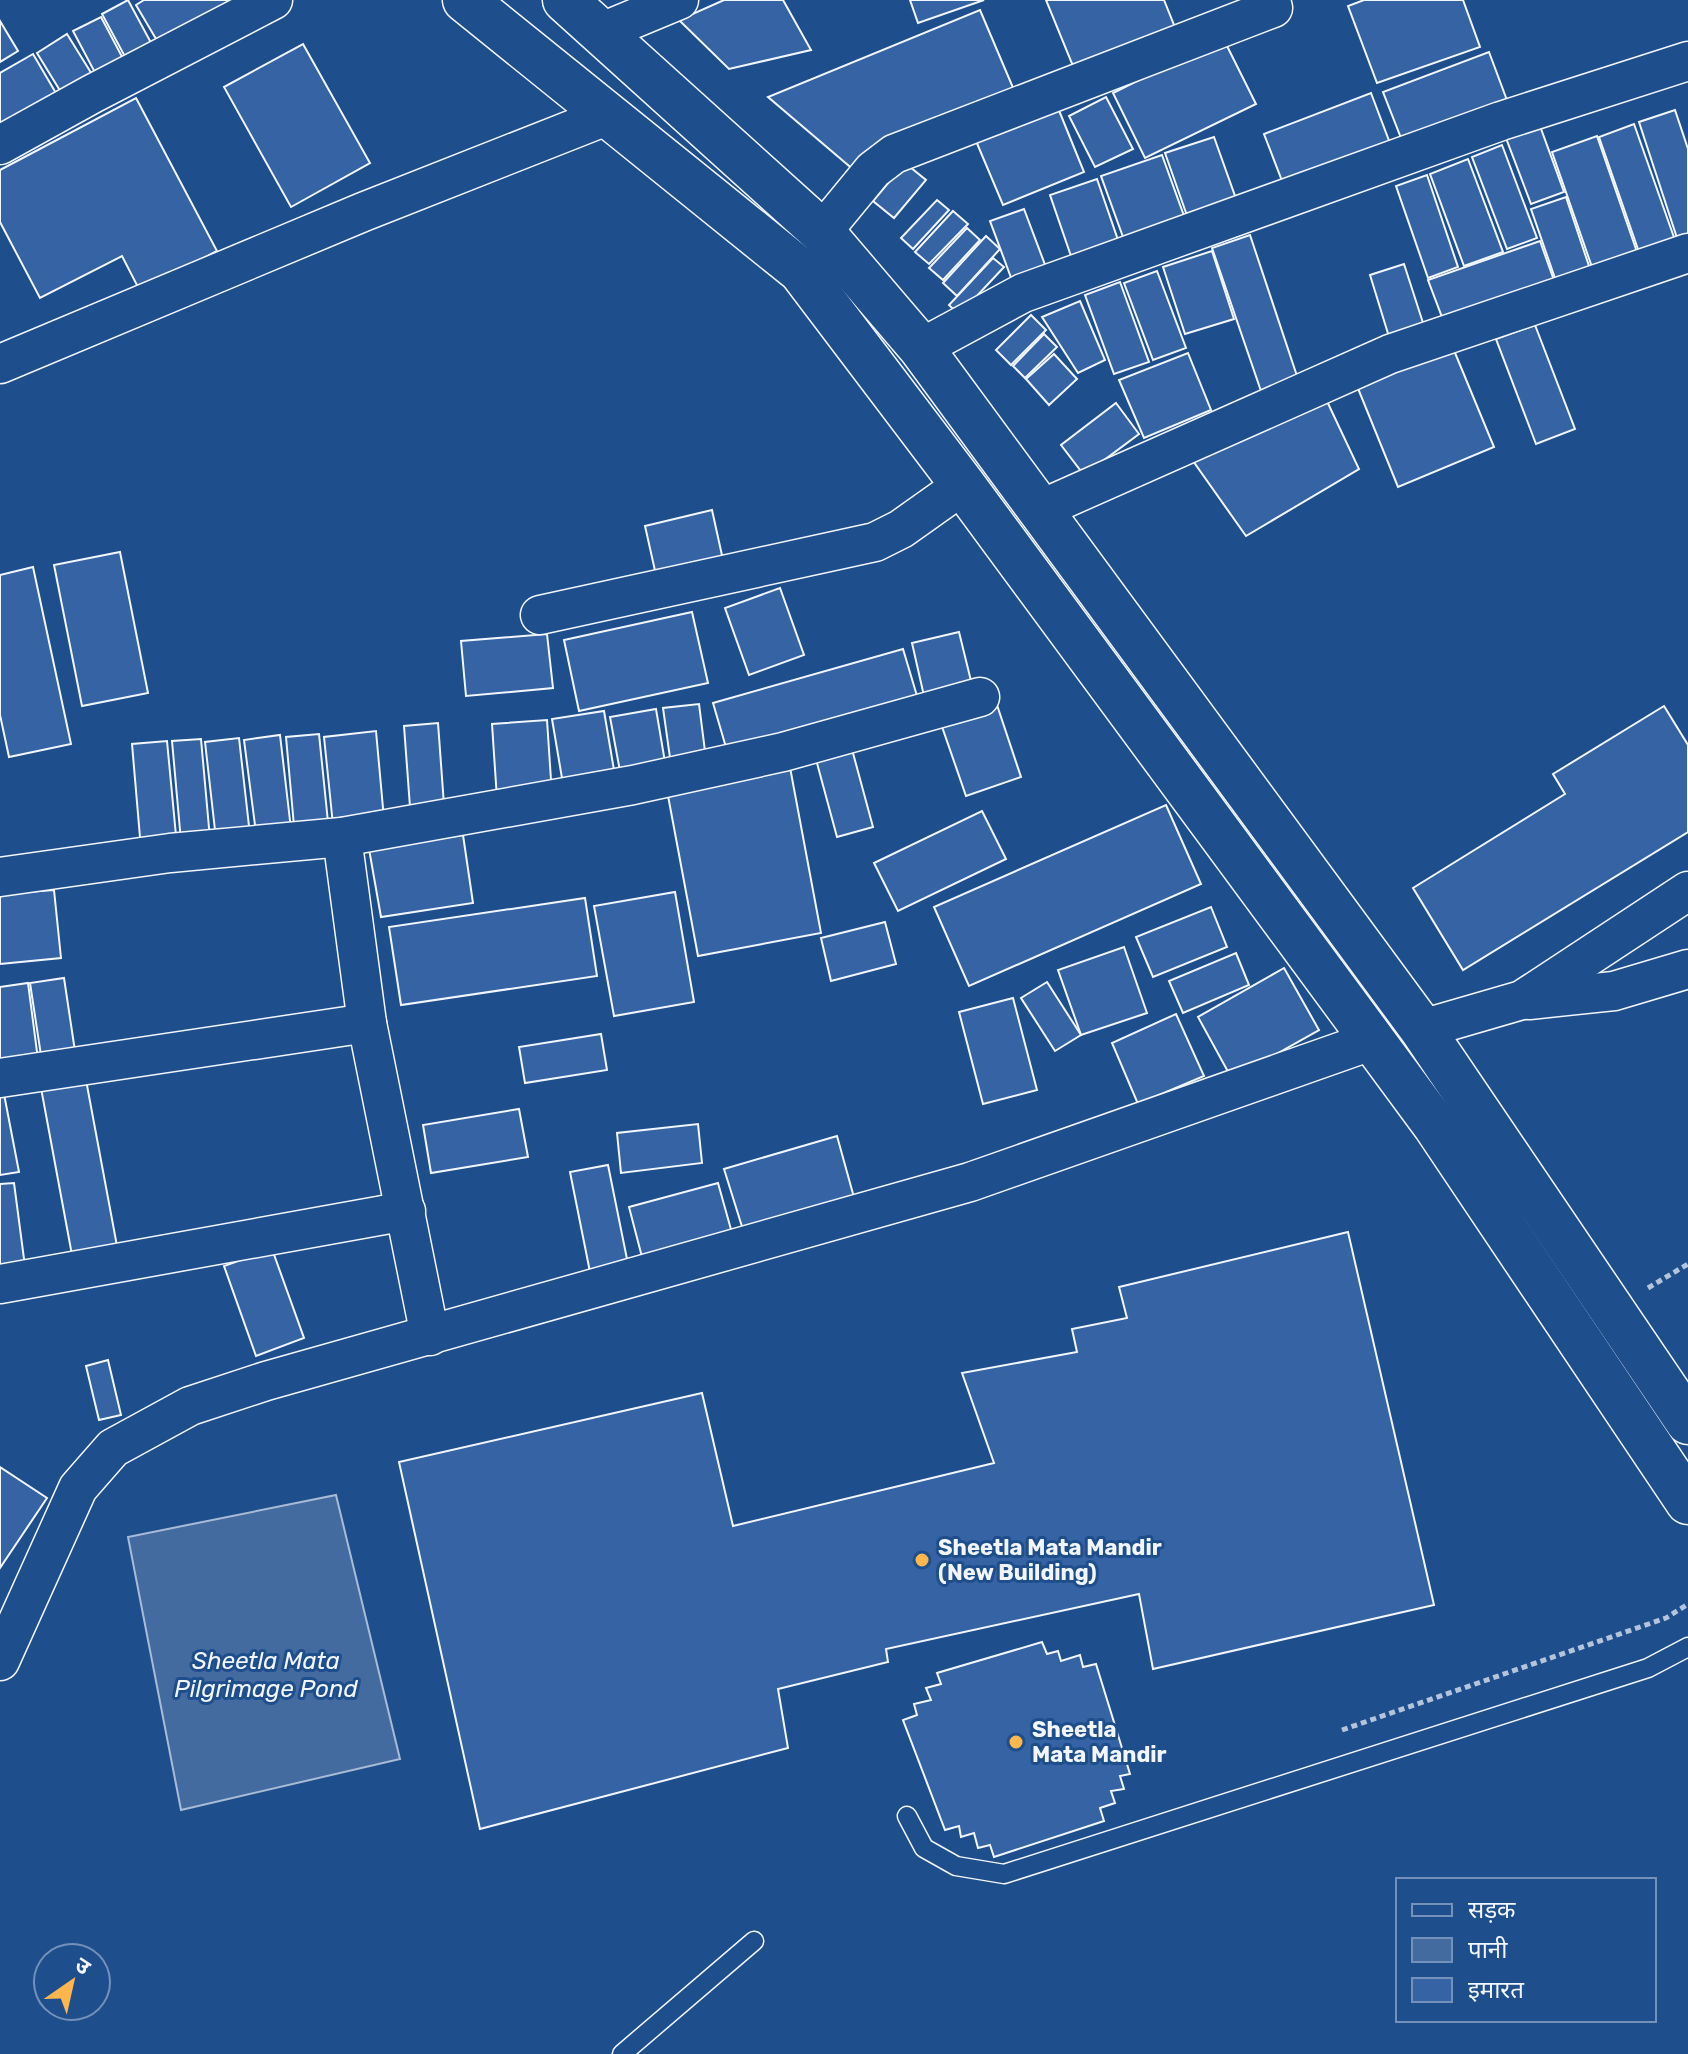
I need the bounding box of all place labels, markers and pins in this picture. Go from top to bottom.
place label: Sheetla Mata Mandir (New Building) [938,1534,1162,1586]
marker: Sheetla Mata Mandir (New Building) [913,1551,931,1569]
place label: Sheetla Mata Mandir [1032,1716,1167,1768]
marker: Sheetla Mata Mandir [1007,1733,1025,1751]

